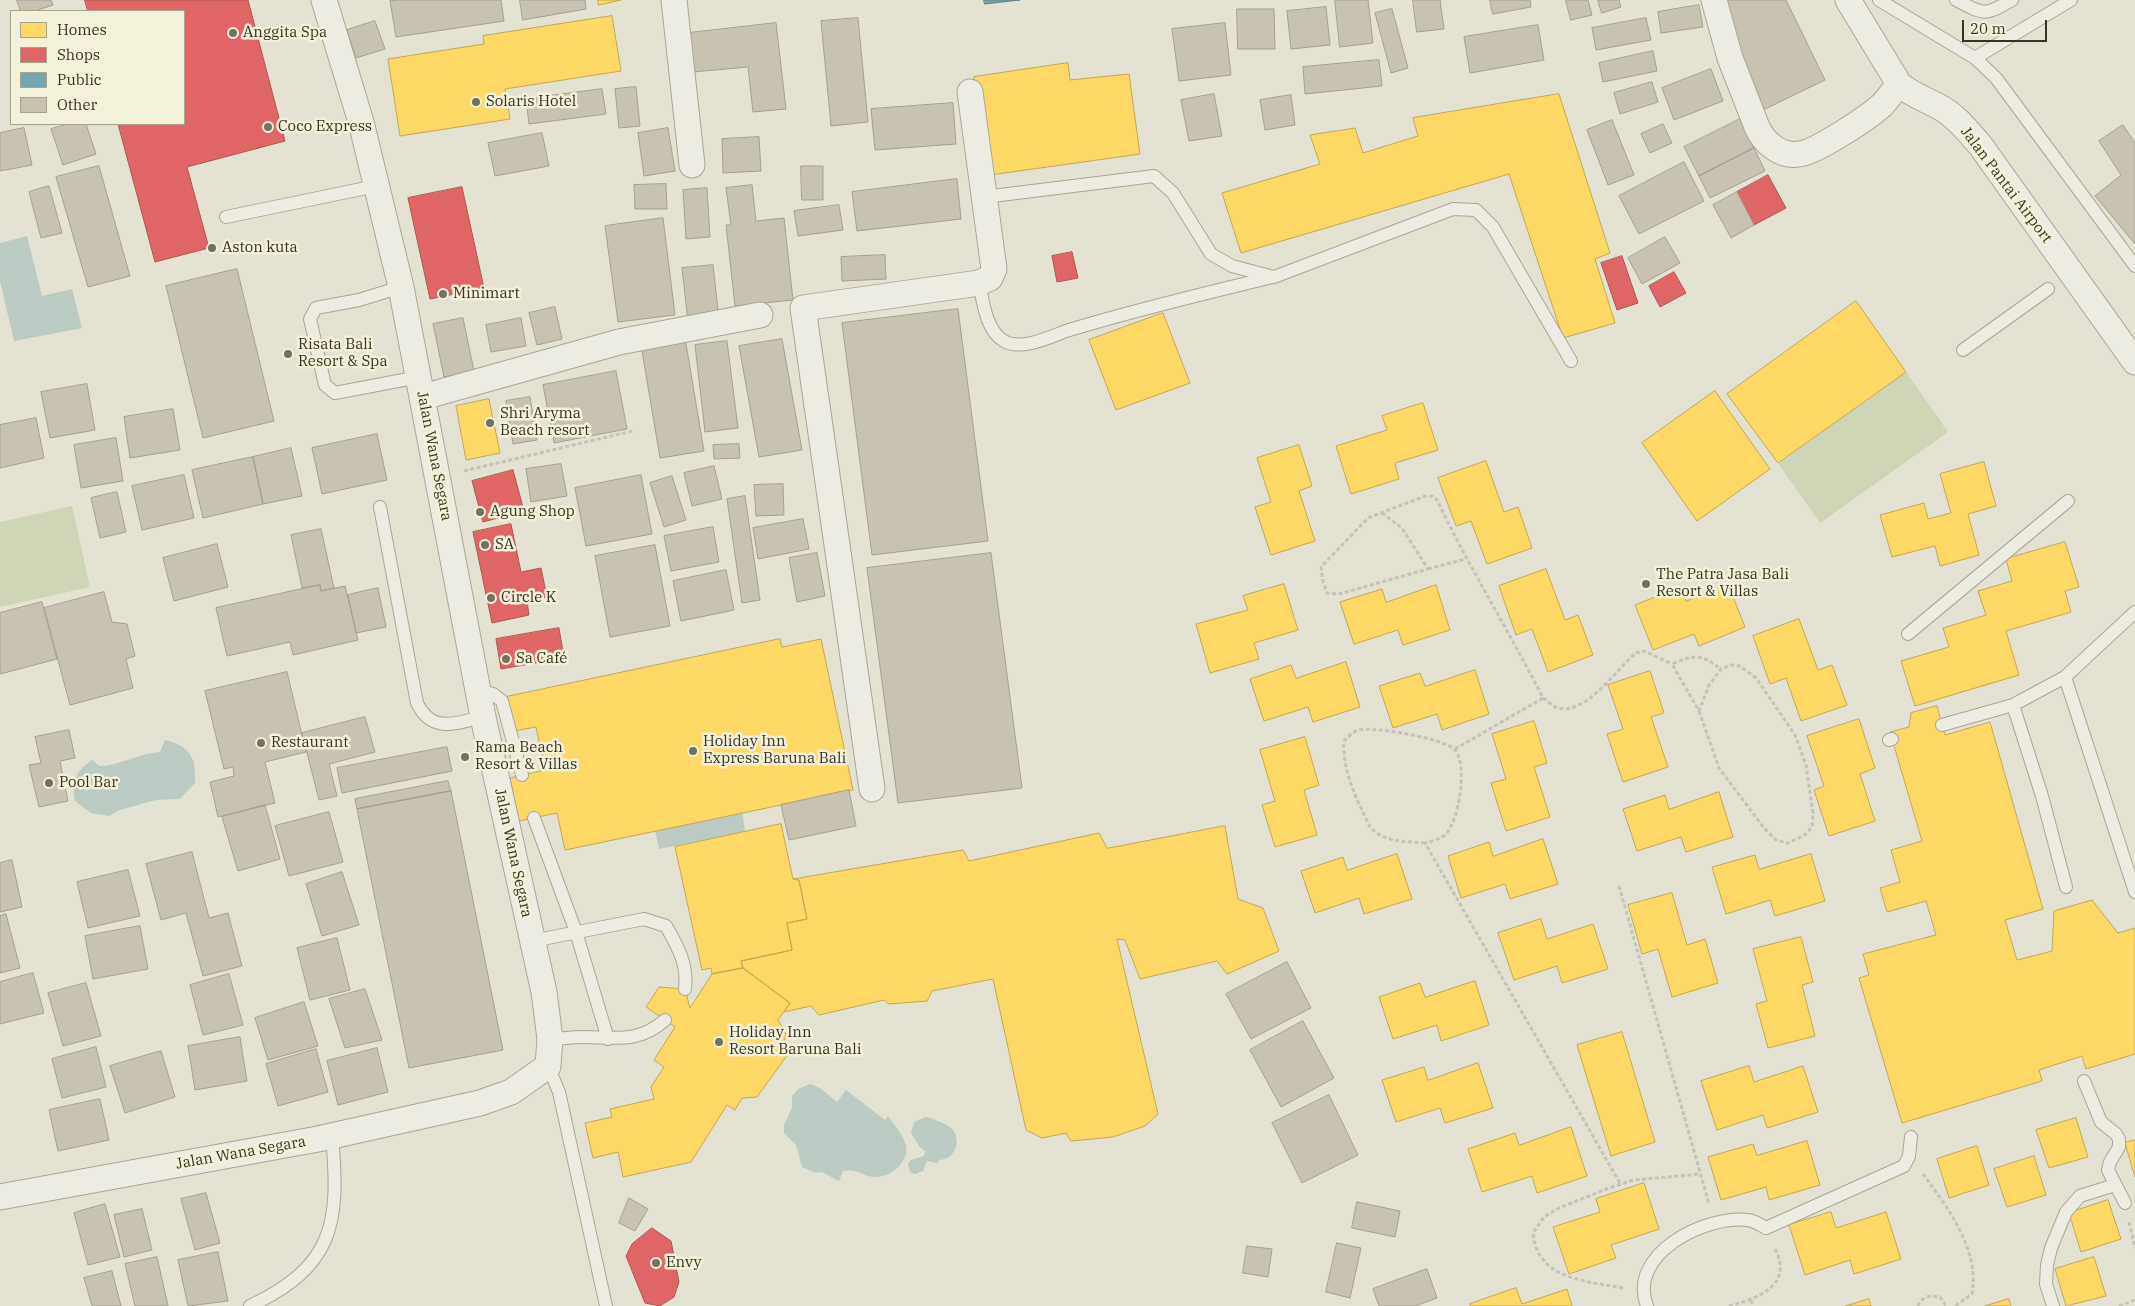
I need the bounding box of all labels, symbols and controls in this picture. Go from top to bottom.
legend [10,10,185,125]
scale bar [1965,10,2050,42]
text: 20 m [1970,19,2006,38]
text: Homes [57,20,107,39]
place label: Anggita Spa [243,24,327,42]
marker: Anggita Spa [227,27,239,39]
text: Shops [57,45,100,64]
text: Public [57,70,102,89]
place label: Solaris Hotel [486,93,576,111]
text: Other [57,95,97,114]
marker: Solaris Hotel [470,96,482,108]
place label: Coco Express [278,118,372,136]
marker: Coco Express [262,121,274,133]
street label: Jalan Pantai Airport [1956,123,2056,247]
place label: Aston kuta [222,239,298,257]
marker: Aston kuta [206,242,218,254]
place label: Minimart [453,285,520,303]
marker: Minimart [437,288,449,300]
place label: Risata Bali Resort & Spa [298,336,388,371]
marker: Risata Bali Resort & Spa [282,348,294,360]
street label: Jalan Wana Segara [413,390,455,522]
place label: Shri Aryma Beach resort [500,405,590,440]
marker: Shri Aryma Beach resort [484,417,496,429]
place label: Agung Shop [490,503,575,521]
marker: Agung Shop [474,506,486,518]
place label: SA [495,536,514,554]
marker: SA [479,539,491,551]
place label: The Patra Jasa Bali Resort & Villas [1656,566,1789,601]
marker: The Patra Jasa Bali Resort & Villas [1640,578,1652,590]
place label: Circle K [501,589,556,607]
marker: Circle K [485,592,497,604]
place label: Sa Café [516,650,567,668]
marker: Sa Café [500,653,512,665]
place label: Holiday Inn Express Baruna Bali [703,733,846,768]
place label: Restaurant [271,734,349,752]
marker: Restaurant [255,737,267,749]
place label: Rama Beach Resort & Villas [475,739,577,774]
marker: Holiday Inn Express Baruna Bali [687,745,699,757]
marker: Rama Beach Resort & Villas [459,751,471,763]
place label: Pool Bar [59,774,118,792]
marker: Pool Bar [43,777,55,789]
street label: Jalan Wana Segara [490,787,536,919]
place label: Holiday Inn Resort Baruna Bali [729,1024,861,1059]
marker: Holiday Inn Resort Baruna Bali [713,1036,725,1048]
street label: Jalan Wana Segara [175,1133,307,1173]
place label: Envy [666,1254,701,1272]
marker: Envy [650,1257,662,1269]

